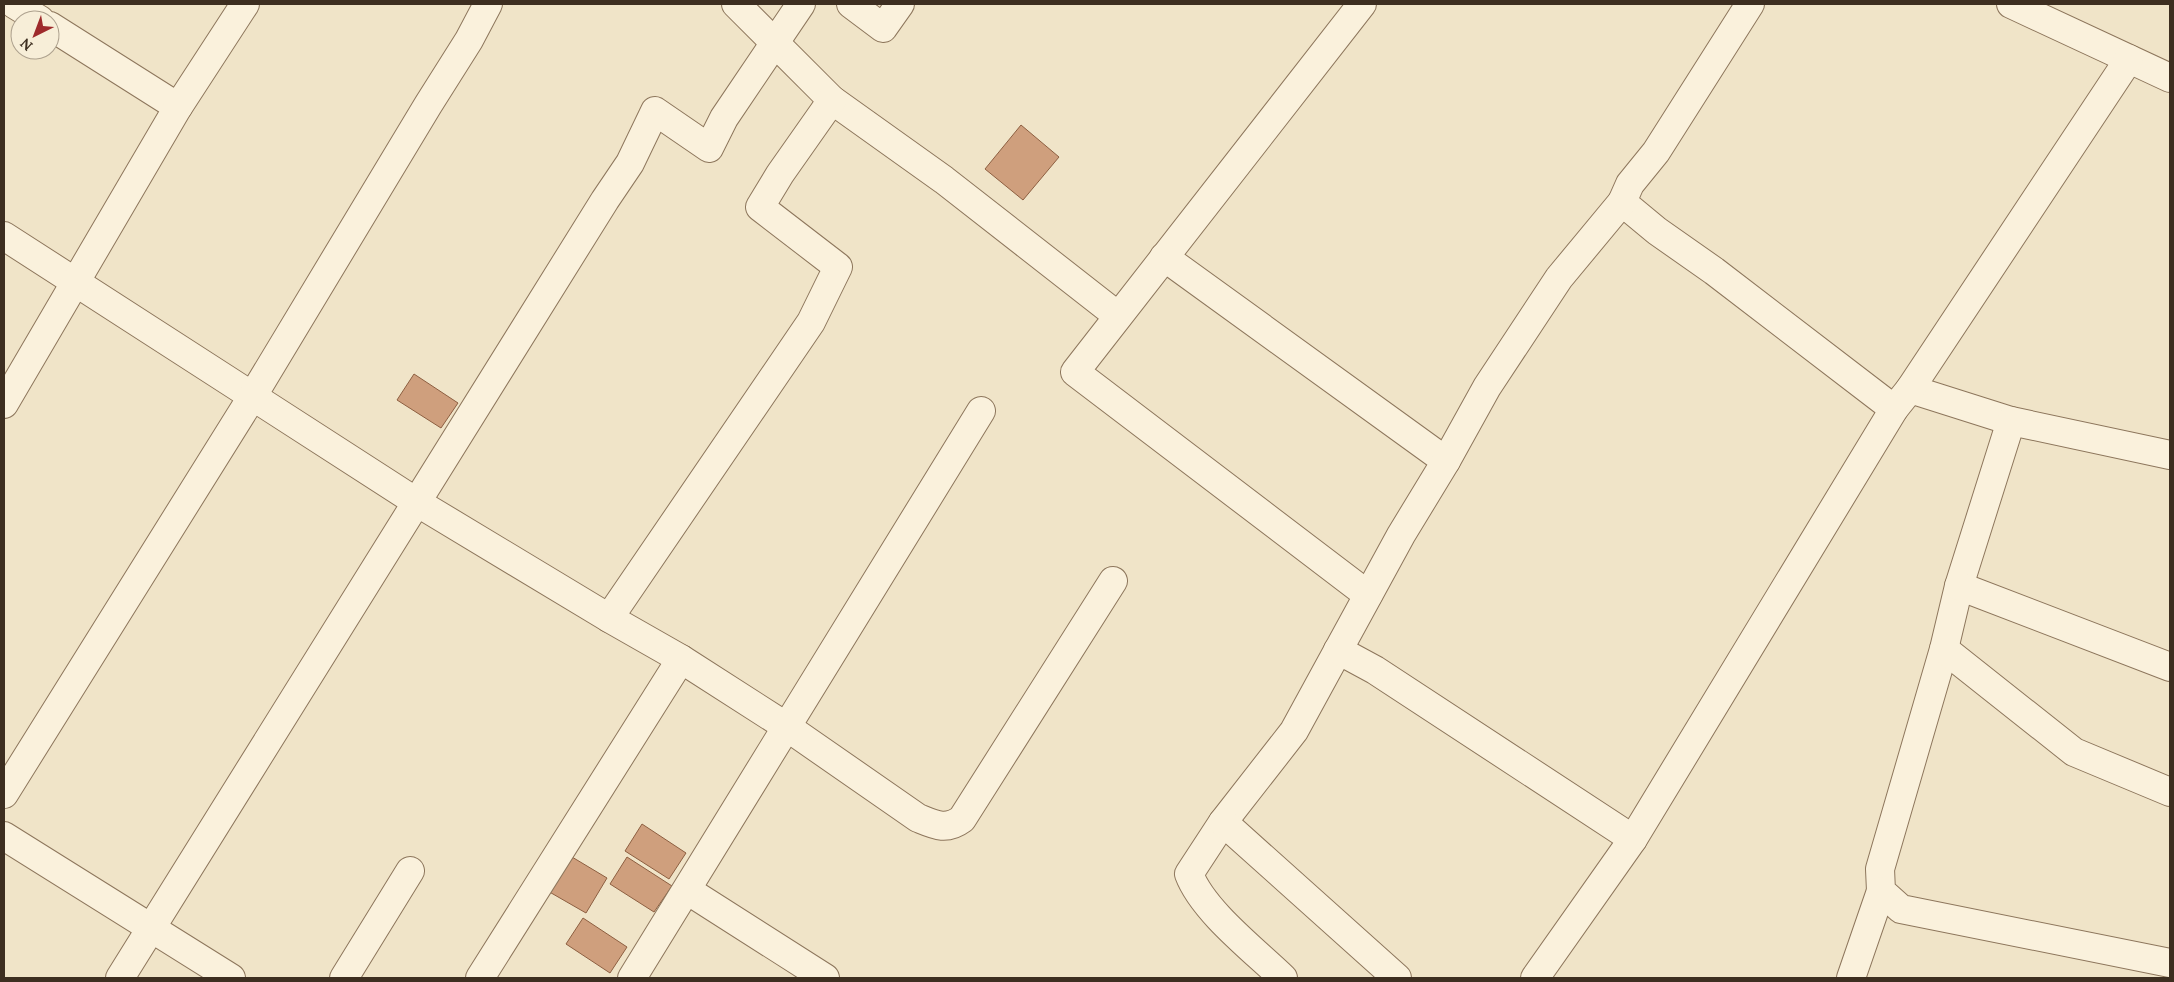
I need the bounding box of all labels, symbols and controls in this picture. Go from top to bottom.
north arrow [10,10,60,60]
text: N [16,34,36,55]

